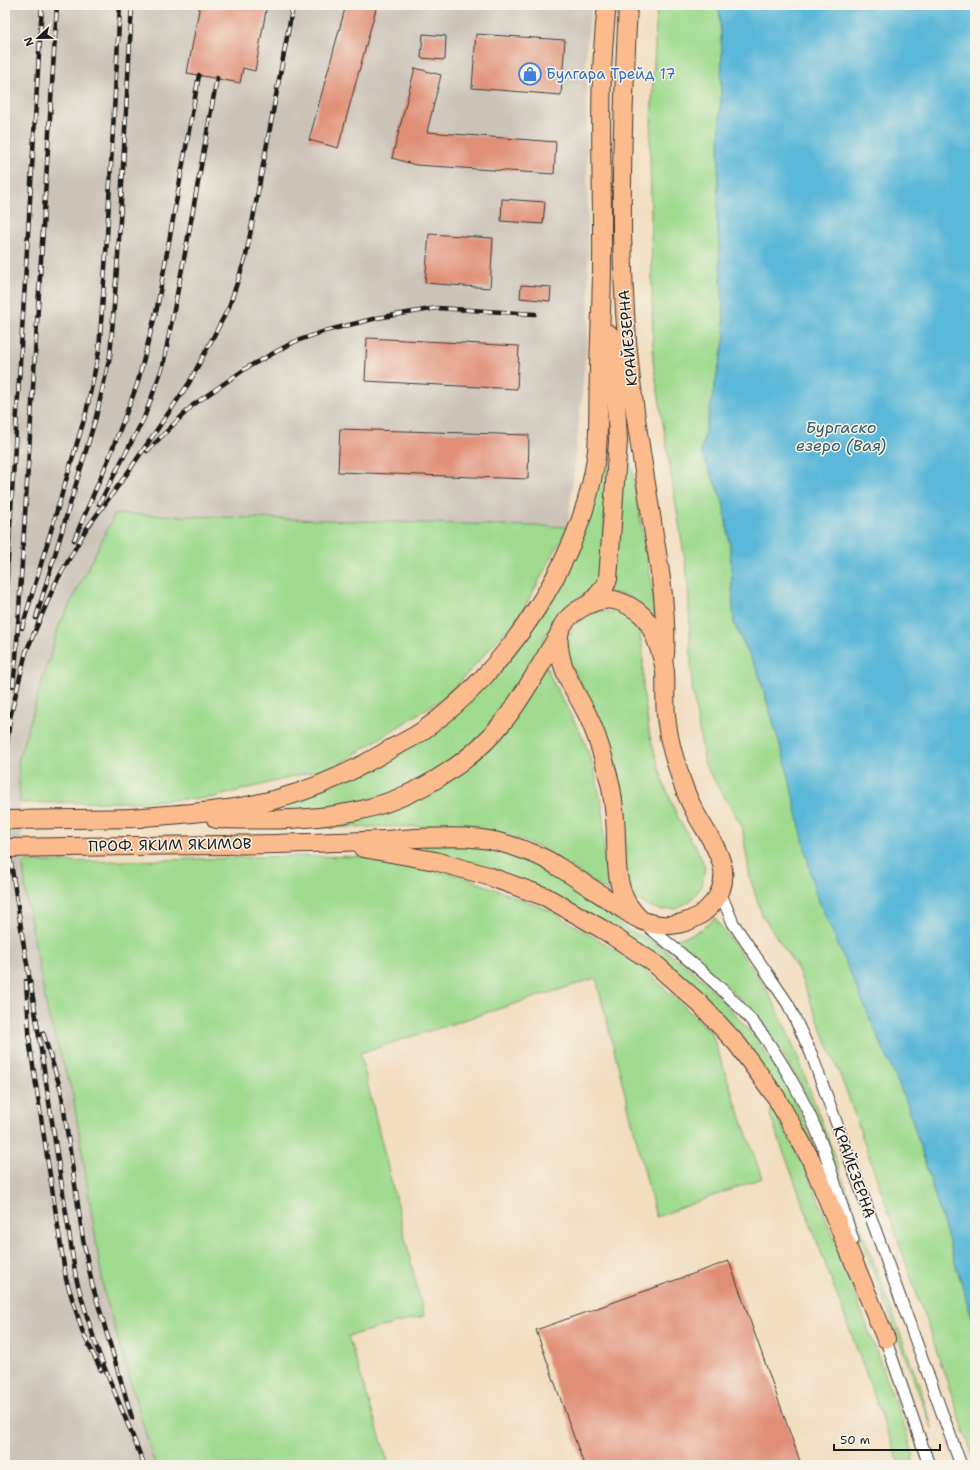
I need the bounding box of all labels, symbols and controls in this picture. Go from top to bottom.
north arrow [18,18,58,58]
text: N [20,34,38,48]
shop icon: Булгара Трейд 17 [517,61,543,87]
place label: Булгара Трейд 17 [546,64,676,84]
street label: КРАЙЕЗЕРНА [613,289,642,387]
water label: Бургаско езеро (Вая) [796,417,886,456]
street label: ПРОФ. ЯКИМ ЯКИМОВ [88,834,252,856]
street label: КРАЙЕЗЕРНА [828,1123,881,1221]
scale bar [834,1426,940,1452]
text: 50 m [840,1432,870,1448]

